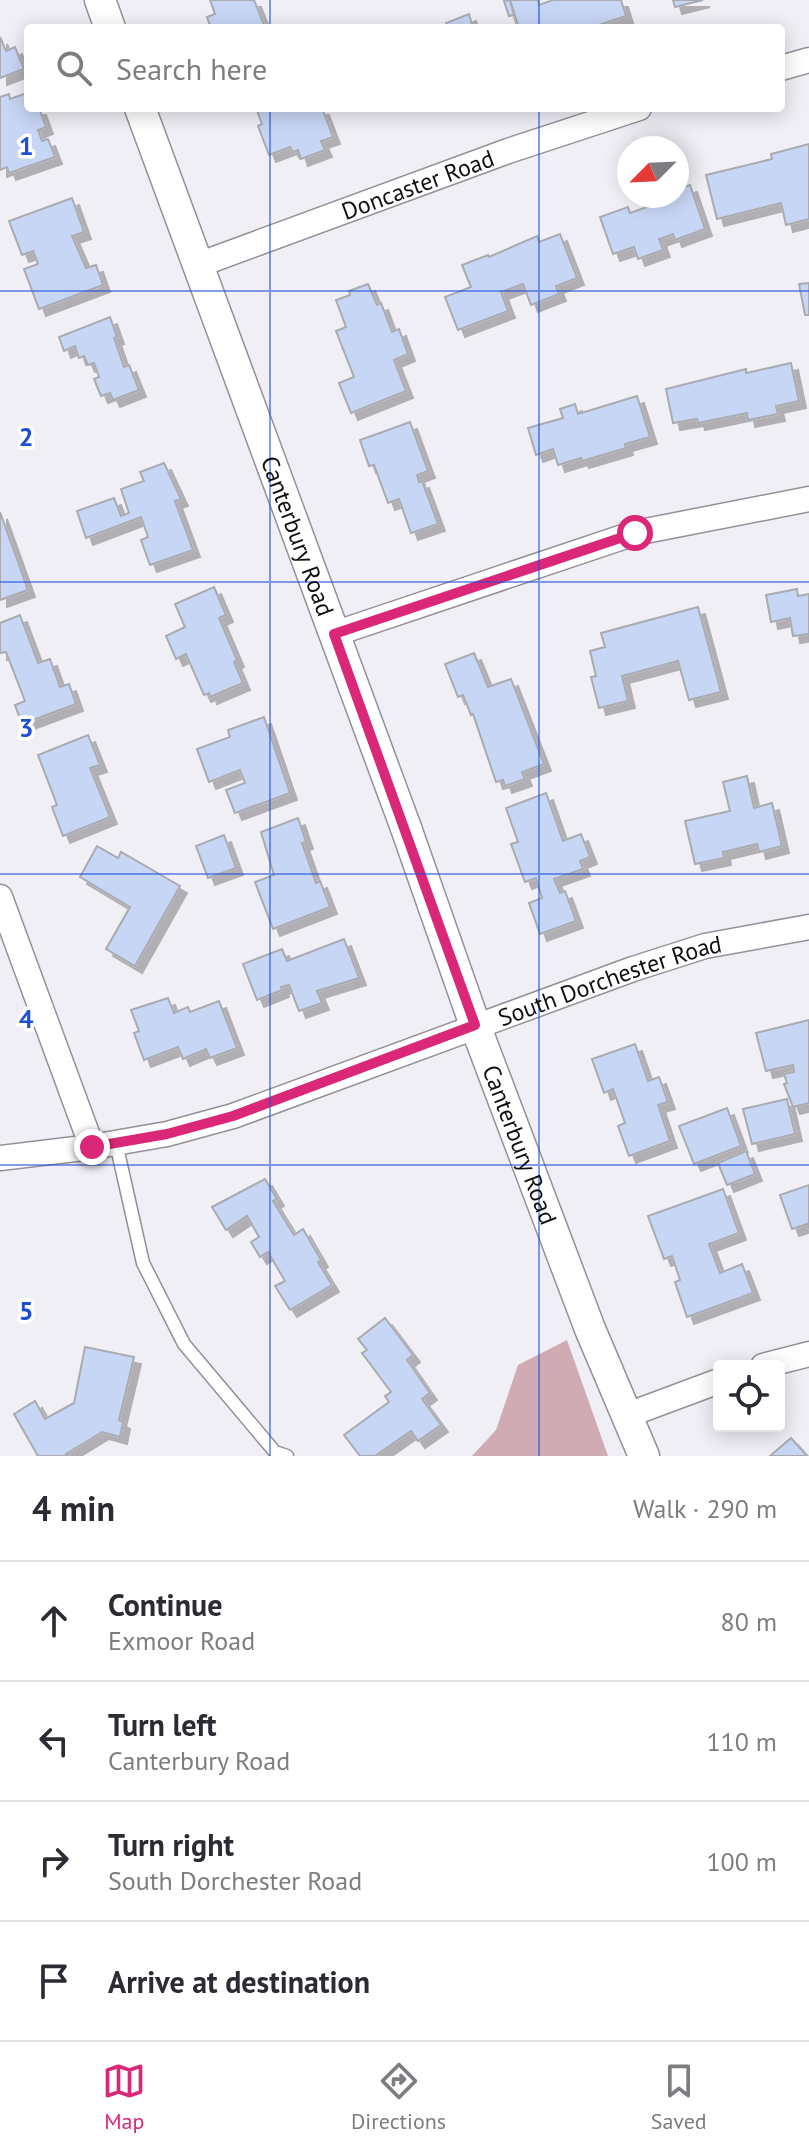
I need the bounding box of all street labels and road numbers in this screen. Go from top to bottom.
street label: Doncaster Road [337,142,498,226]
street label: Canterbury Road [254,451,342,620]
street label: South Dorchester Road [494,928,724,1033]
street label: Canterbury Road [476,1060,564,1229]

